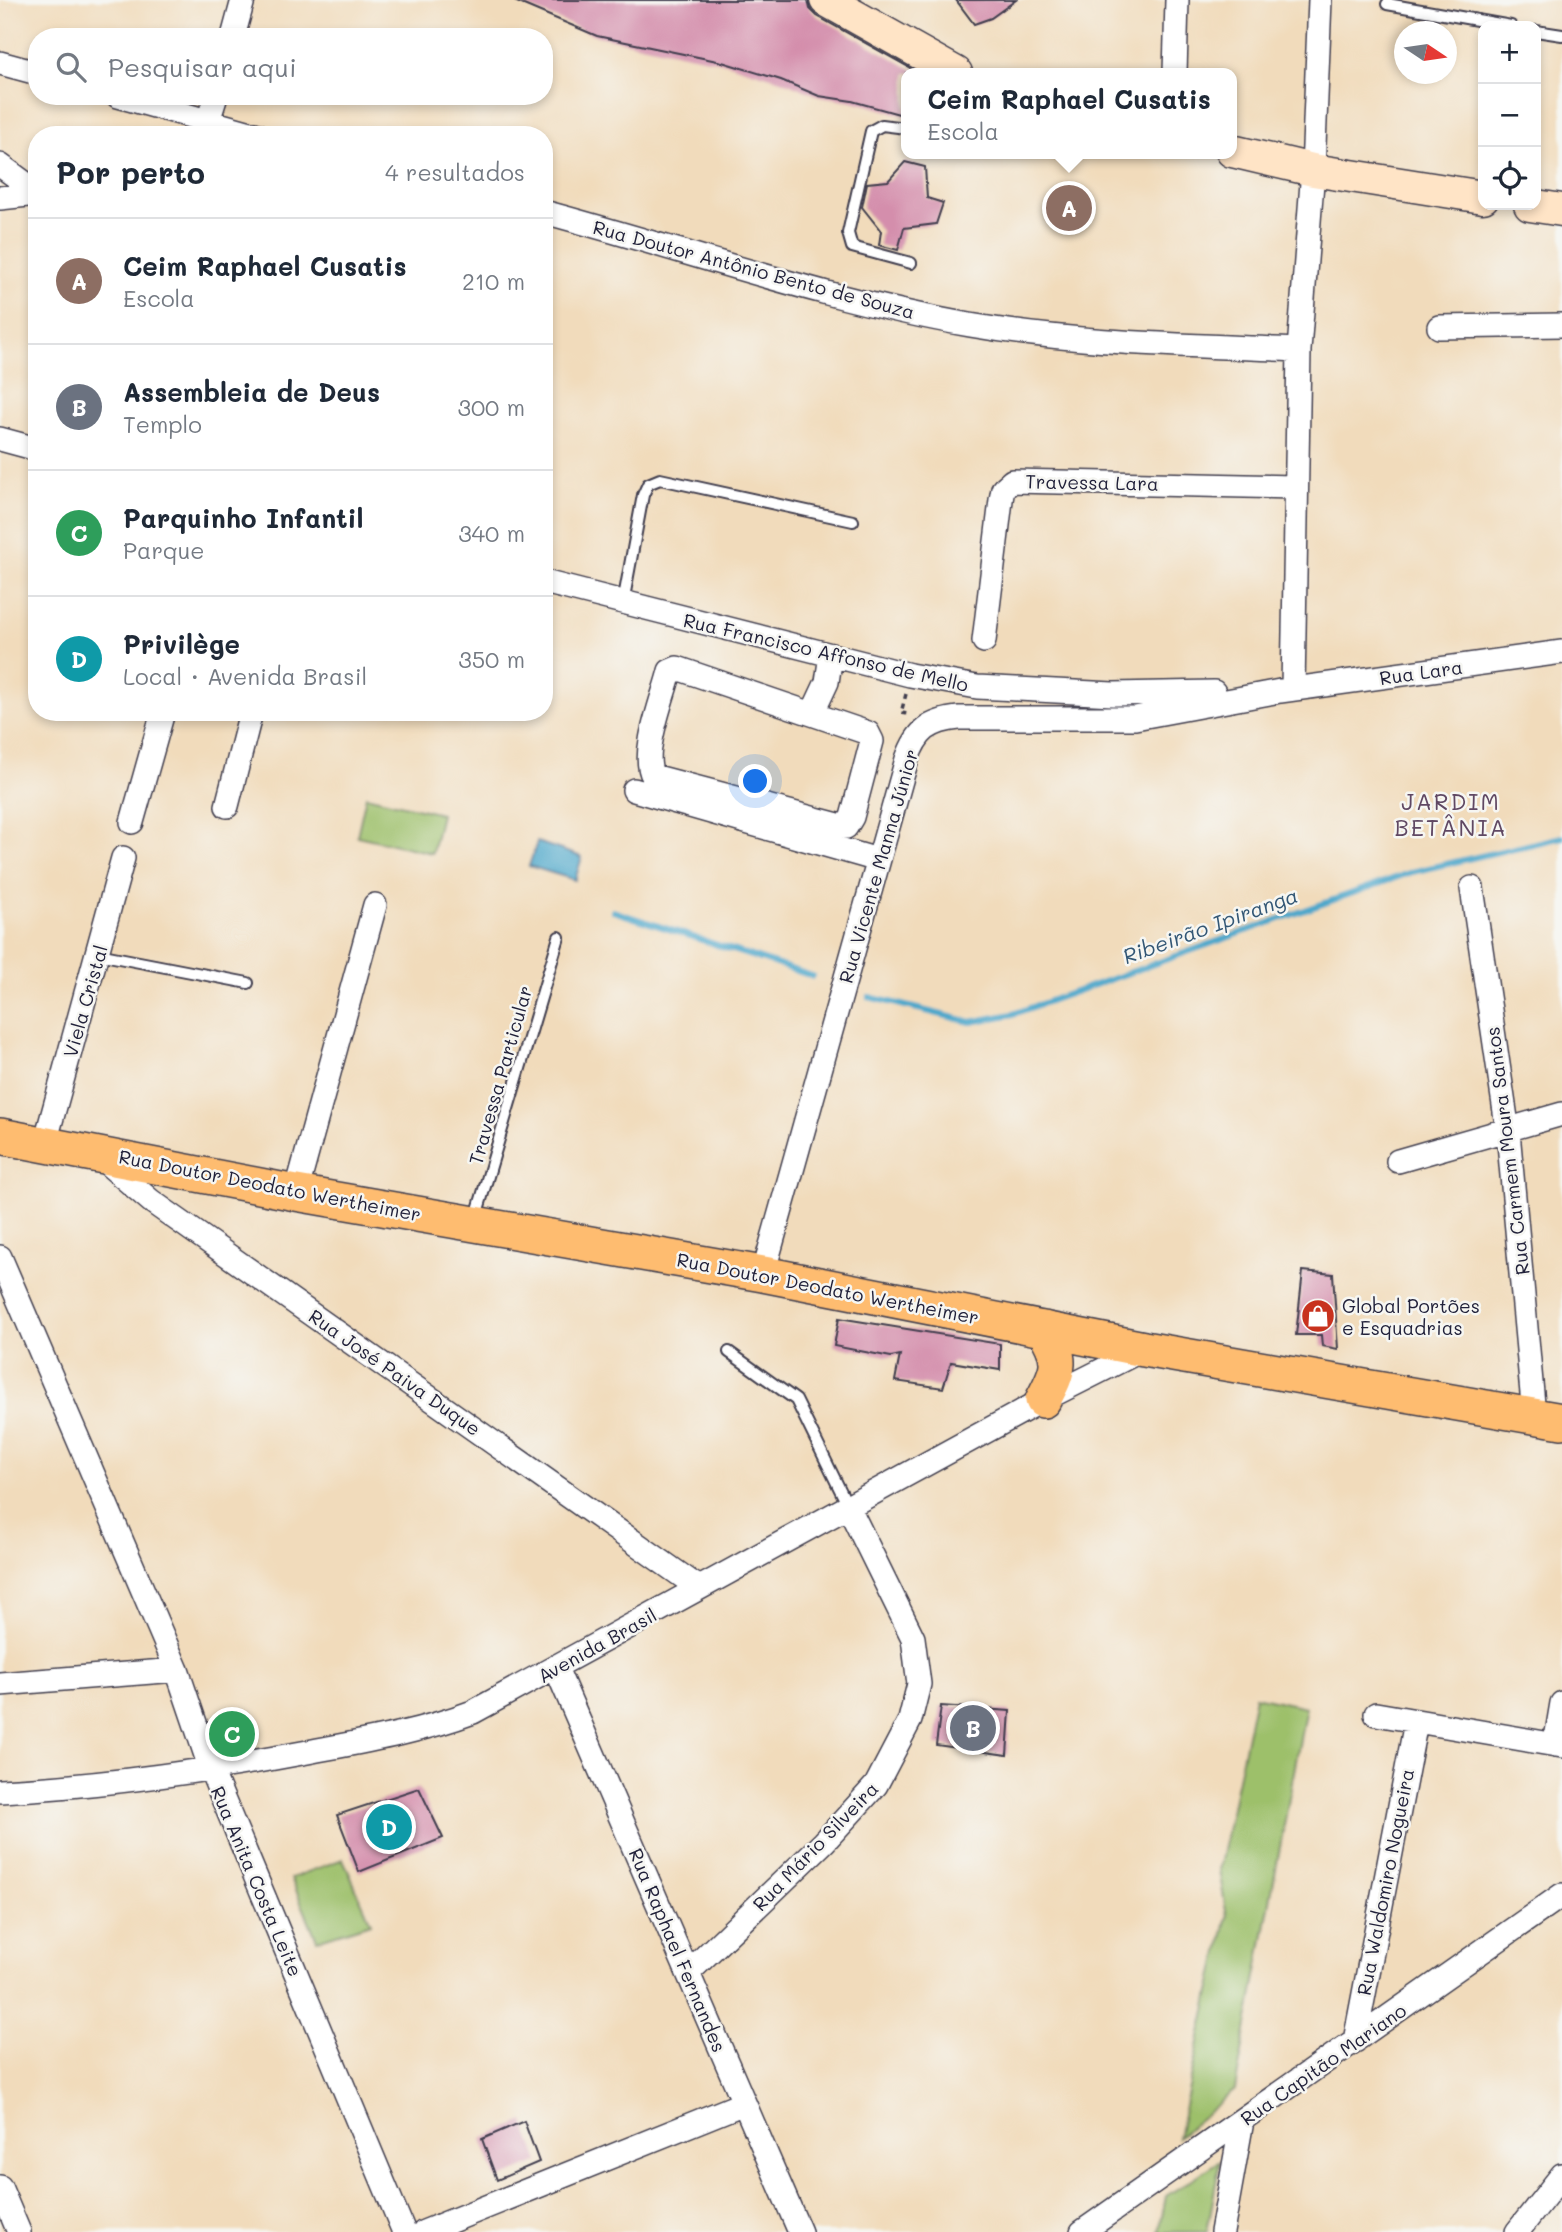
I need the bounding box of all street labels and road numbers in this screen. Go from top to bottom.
street label: Rua Doutor Antônio Bento de Souza [590,214,918,324]
street label: Travessa Lara [1025,468,1159,496]
street label: Rua Francisco Affonso de Mello [681,607,971,697]
street label: Rua Lara [1378,654,1464,690]
street label: Rua Vicente Manna Júnior [833,746,923,986]
street label: Viela Cristal [57,942,113,1060]
street label: Travessa Particular [462,983,538,1167]
street label: Rua Carmem Moura Santos [1479,1026,1535,1276]
street label: Rua Doutor Deodato Wertheimer [117,1143,423,1227]
street label: Rua Doutor Deodato Wertheimer [675,1246,981,1330]
street label: Rua José Paiva Duque [304,1303,486,1441]
street label: Avenida Brasil [533,1602,661,1688]
street label: Rua Waldomiro Nogueira [1351,1766,1419,1998]
street label: Rua Mário Silveira [747,1776,883,1916]
street label: Rua Anita Costa Leite [206,1782,308,1980]
street label: Rua Raphael Fernandes [624,1844,732,2056]
street label: Rua Capitão Mariano [1235,1997,1411,2131]

